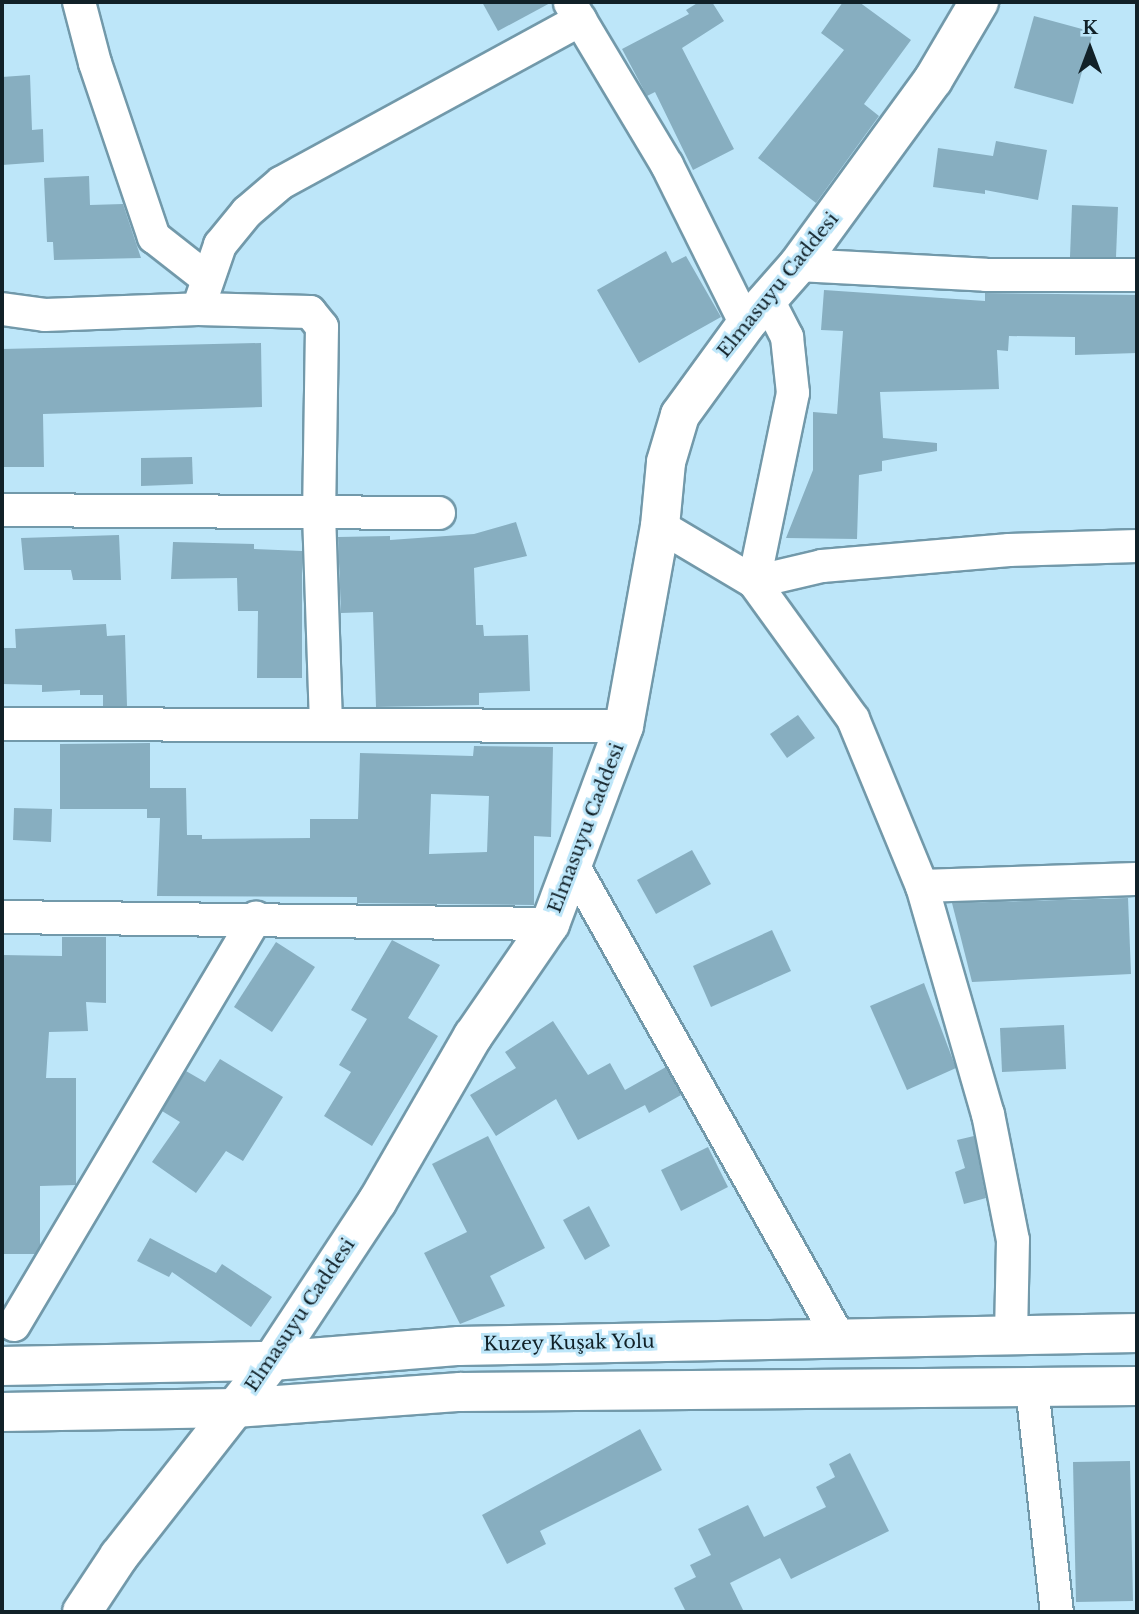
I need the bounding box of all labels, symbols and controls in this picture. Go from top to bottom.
north arrow [1055,14,1125,84]
text: K [1082,16,1098,39]
street label: Elmasuyu Caddesi [713,208,843,362]
street label: Elmasuyu Caddesi [543,740,629,916]
street label: Elmasuyu Caddesi [240,1234,360,1396]
street label: Kuzey Kuşak Yolu [482,1330,656,1356]

